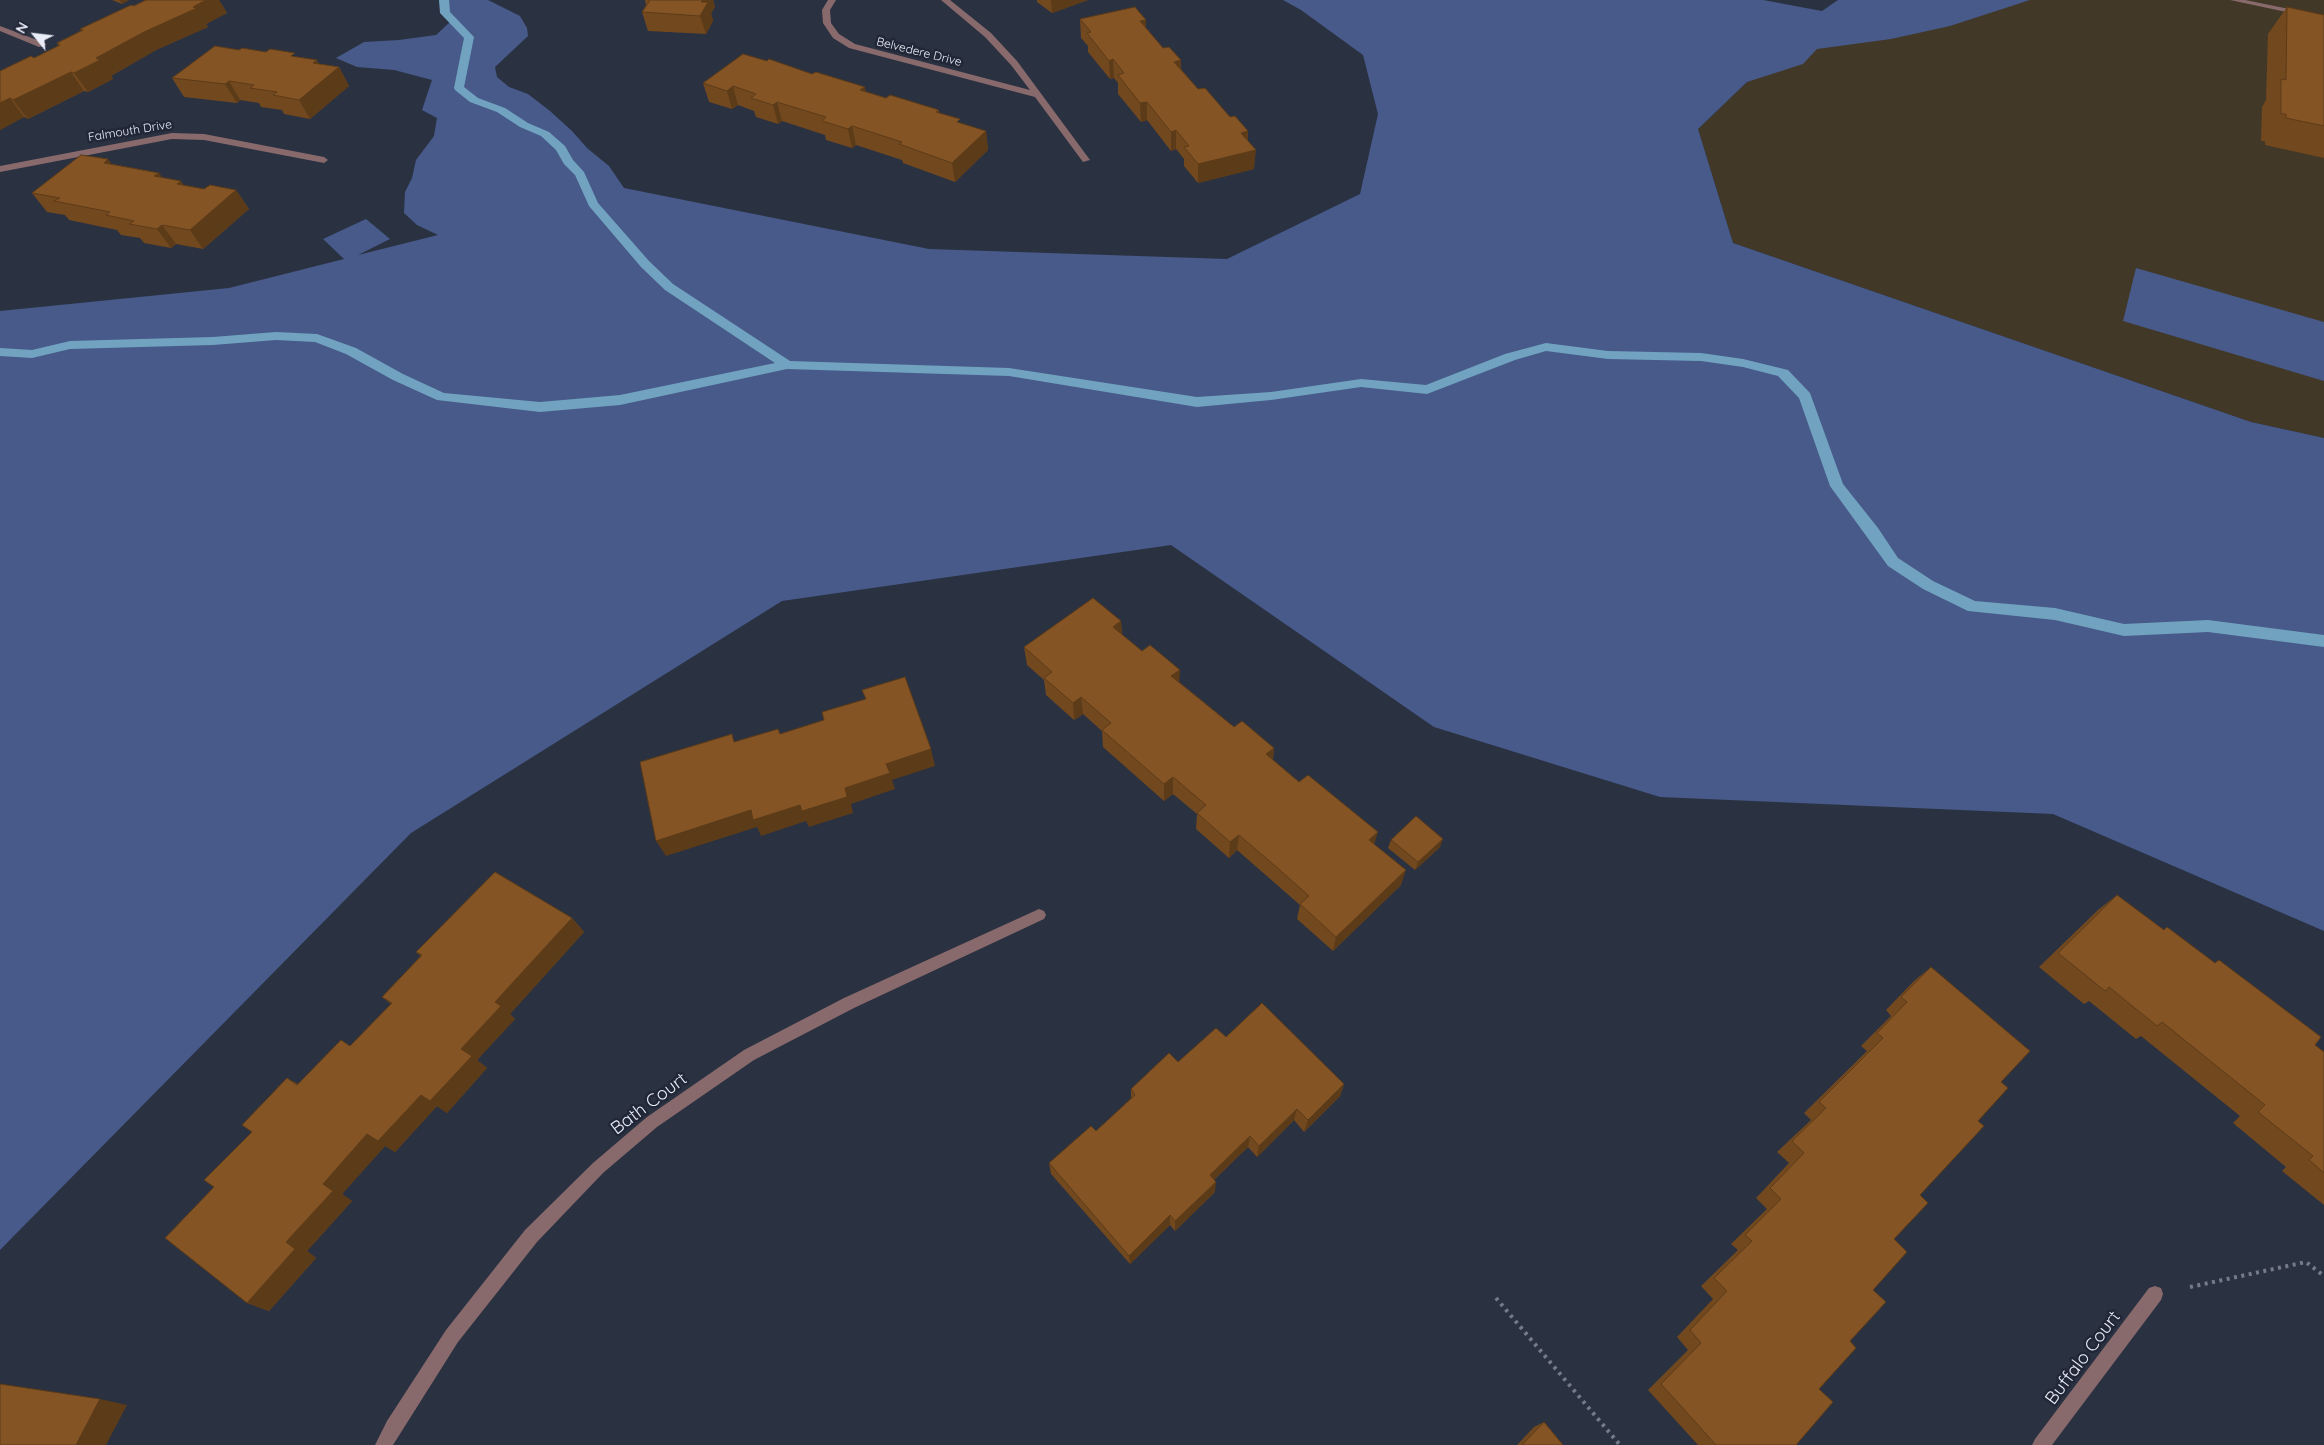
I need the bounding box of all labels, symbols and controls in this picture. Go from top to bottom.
north arrow [10,10,60,60]
text: N [12,19,32,37]
street label: Belvedere Drive [875,34,963,70]
street label: Falmouth Drive [87,117,173,145]
street label: Bath Court [607,1068,691,1140]
street label: Buffalo Court [2041,1307,2125,1409]

